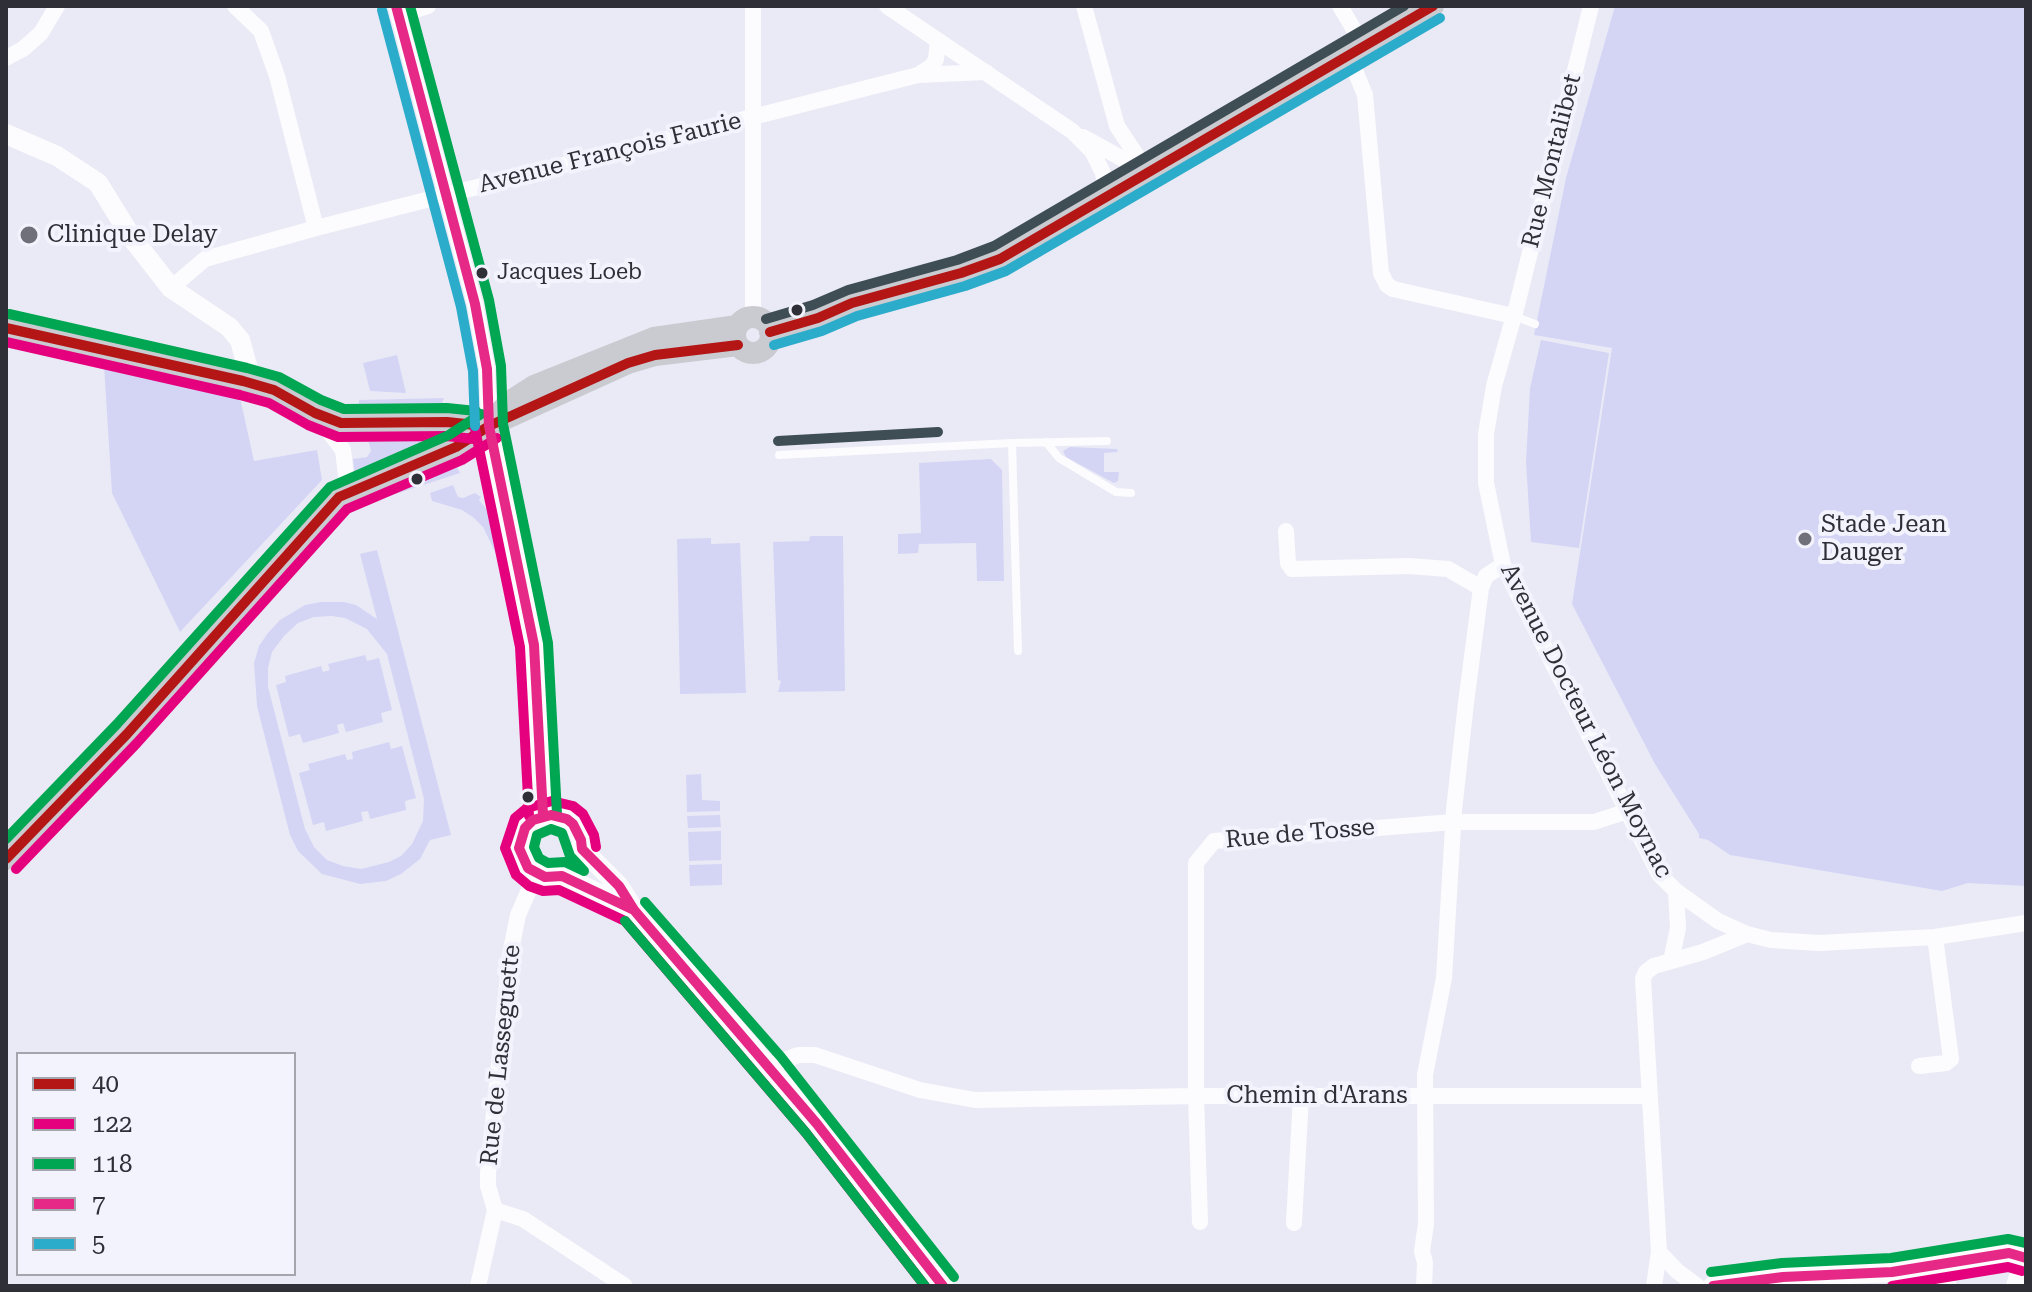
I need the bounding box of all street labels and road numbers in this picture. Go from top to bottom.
street label: Rue Montalibet [1517,71,1587,251]
street label: Avenue François Faurie [476,106,744,200]
street label: Avenue Docteur Léon Moynac [1494,559,1678,883]
street label: Rue de Tosse [1224,813,1376,855]
street label: Rue de Lasseguette [475,943,527,1167]
street label: Chemin d'Arans [1226,1082,1408,1110]

